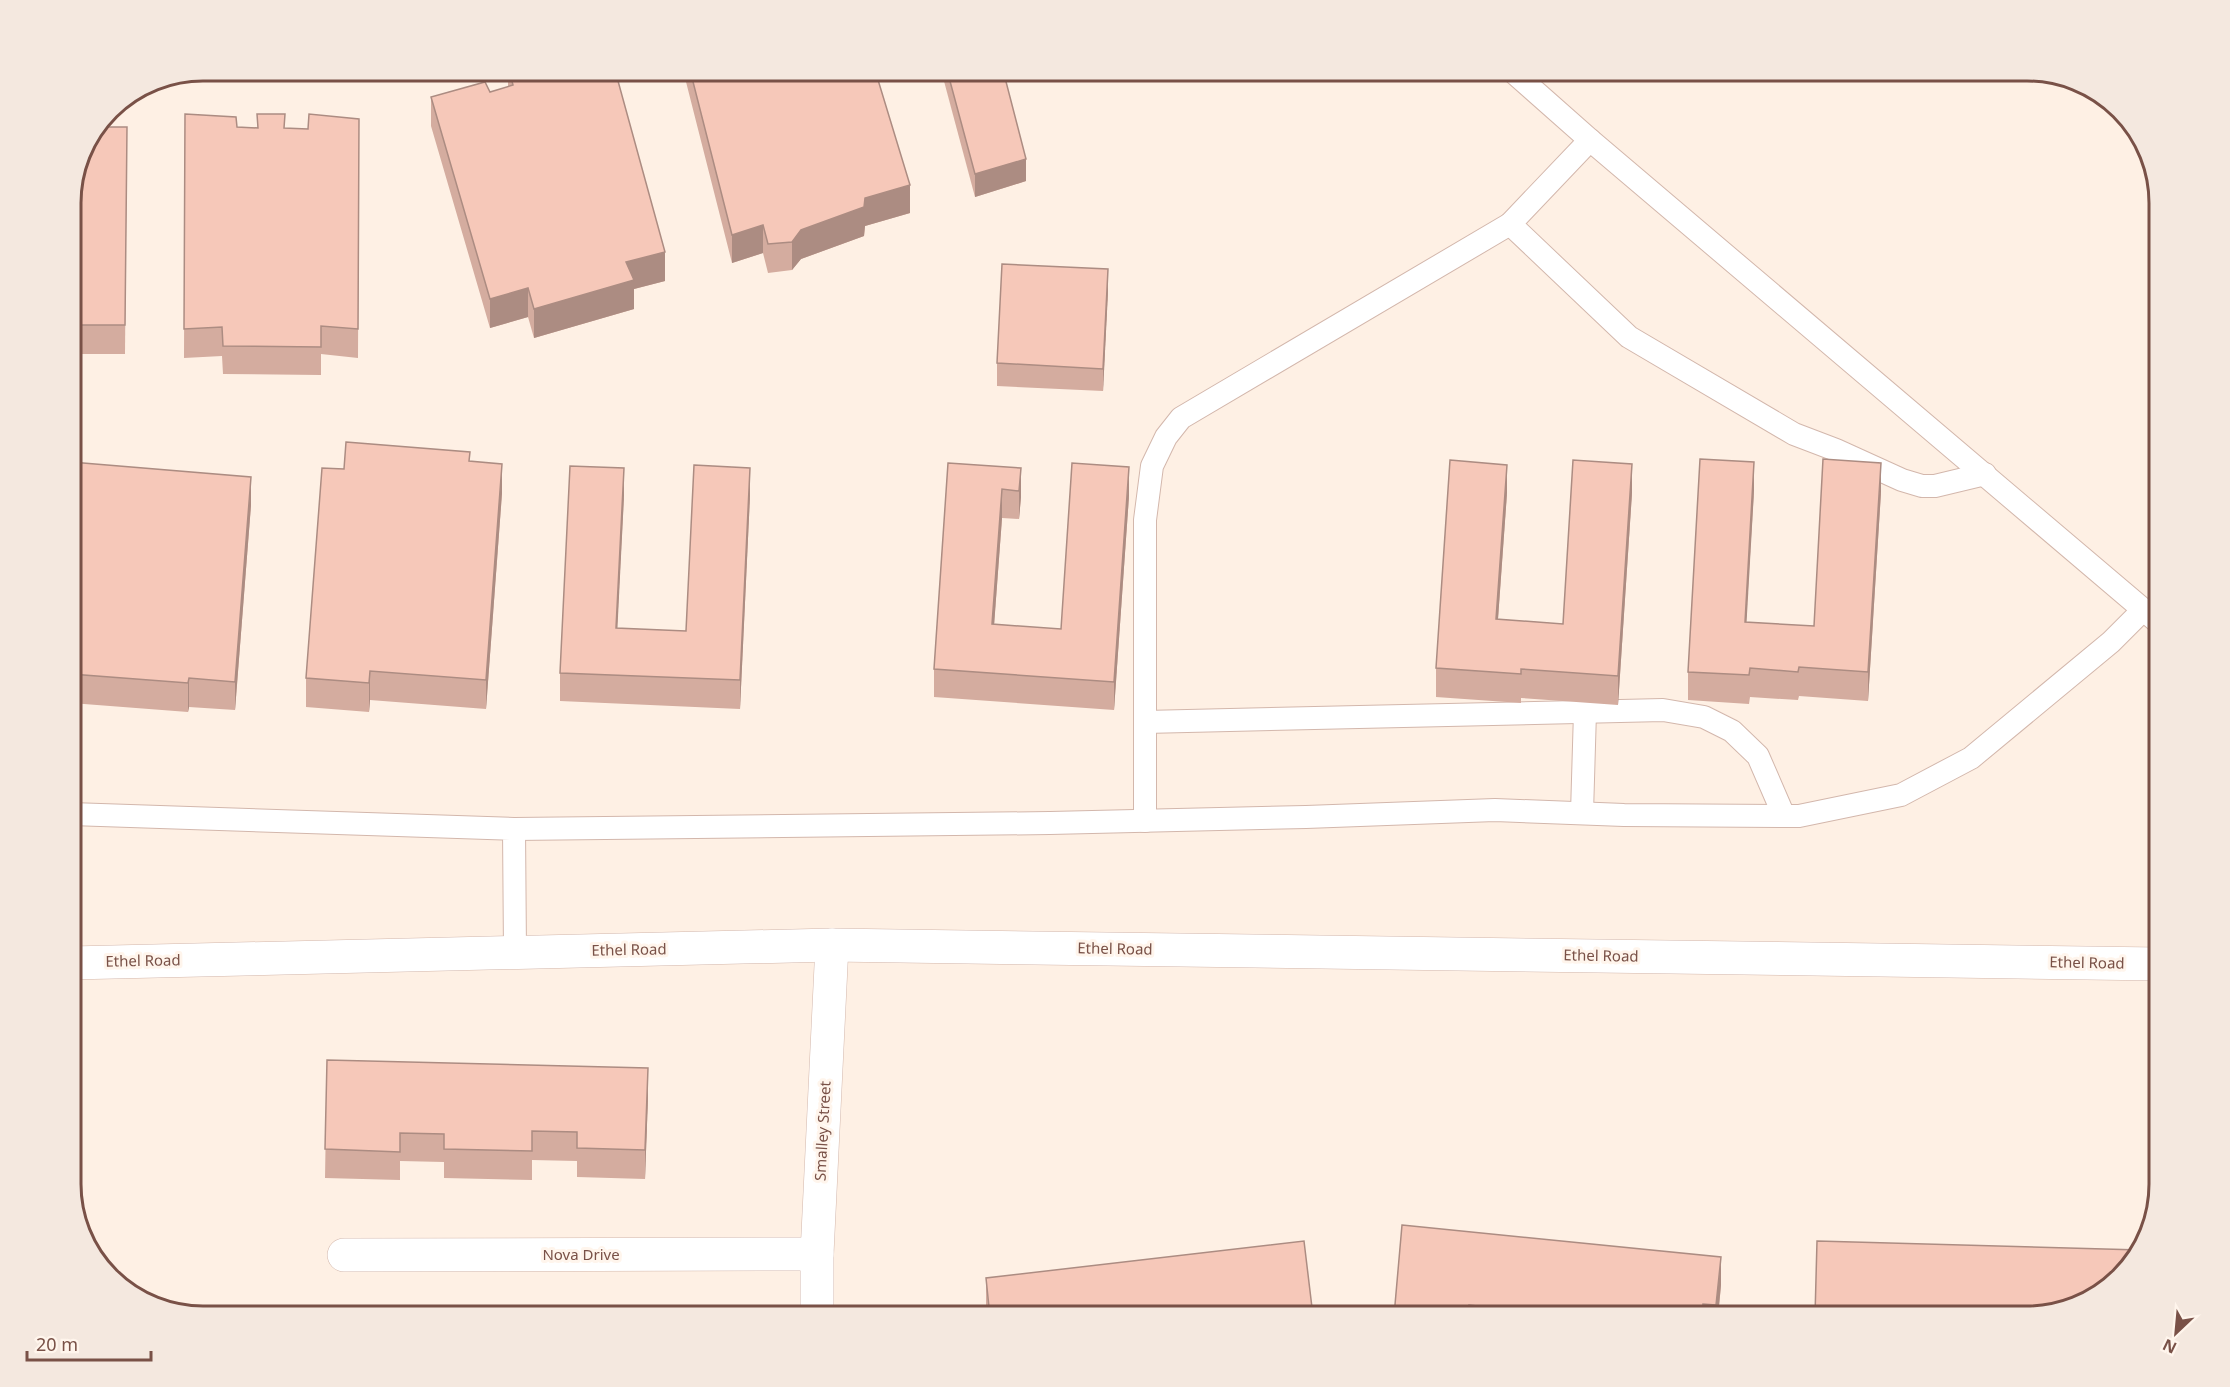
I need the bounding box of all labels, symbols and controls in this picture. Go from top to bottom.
street label: Ethel Road [1077,937,1153,959]
street label: Ethel Road [591,938,667,960]
street label: Ethel Road [1563,944,1639,966]
street label: Ethel Road [105,949,181,971]
street label: Ethel Road [2049,951,2125,973]
street label: Smalley Street [809,1080,835,1181]
street label: Nova Drive [542,1244,620,1264]
north arrow [2146,1303,2206,1363]
scale bar [27,1324,152,1362]
text: 20 m [36,1332,78,1356]
text: N [2159,1334,2180,1359]

